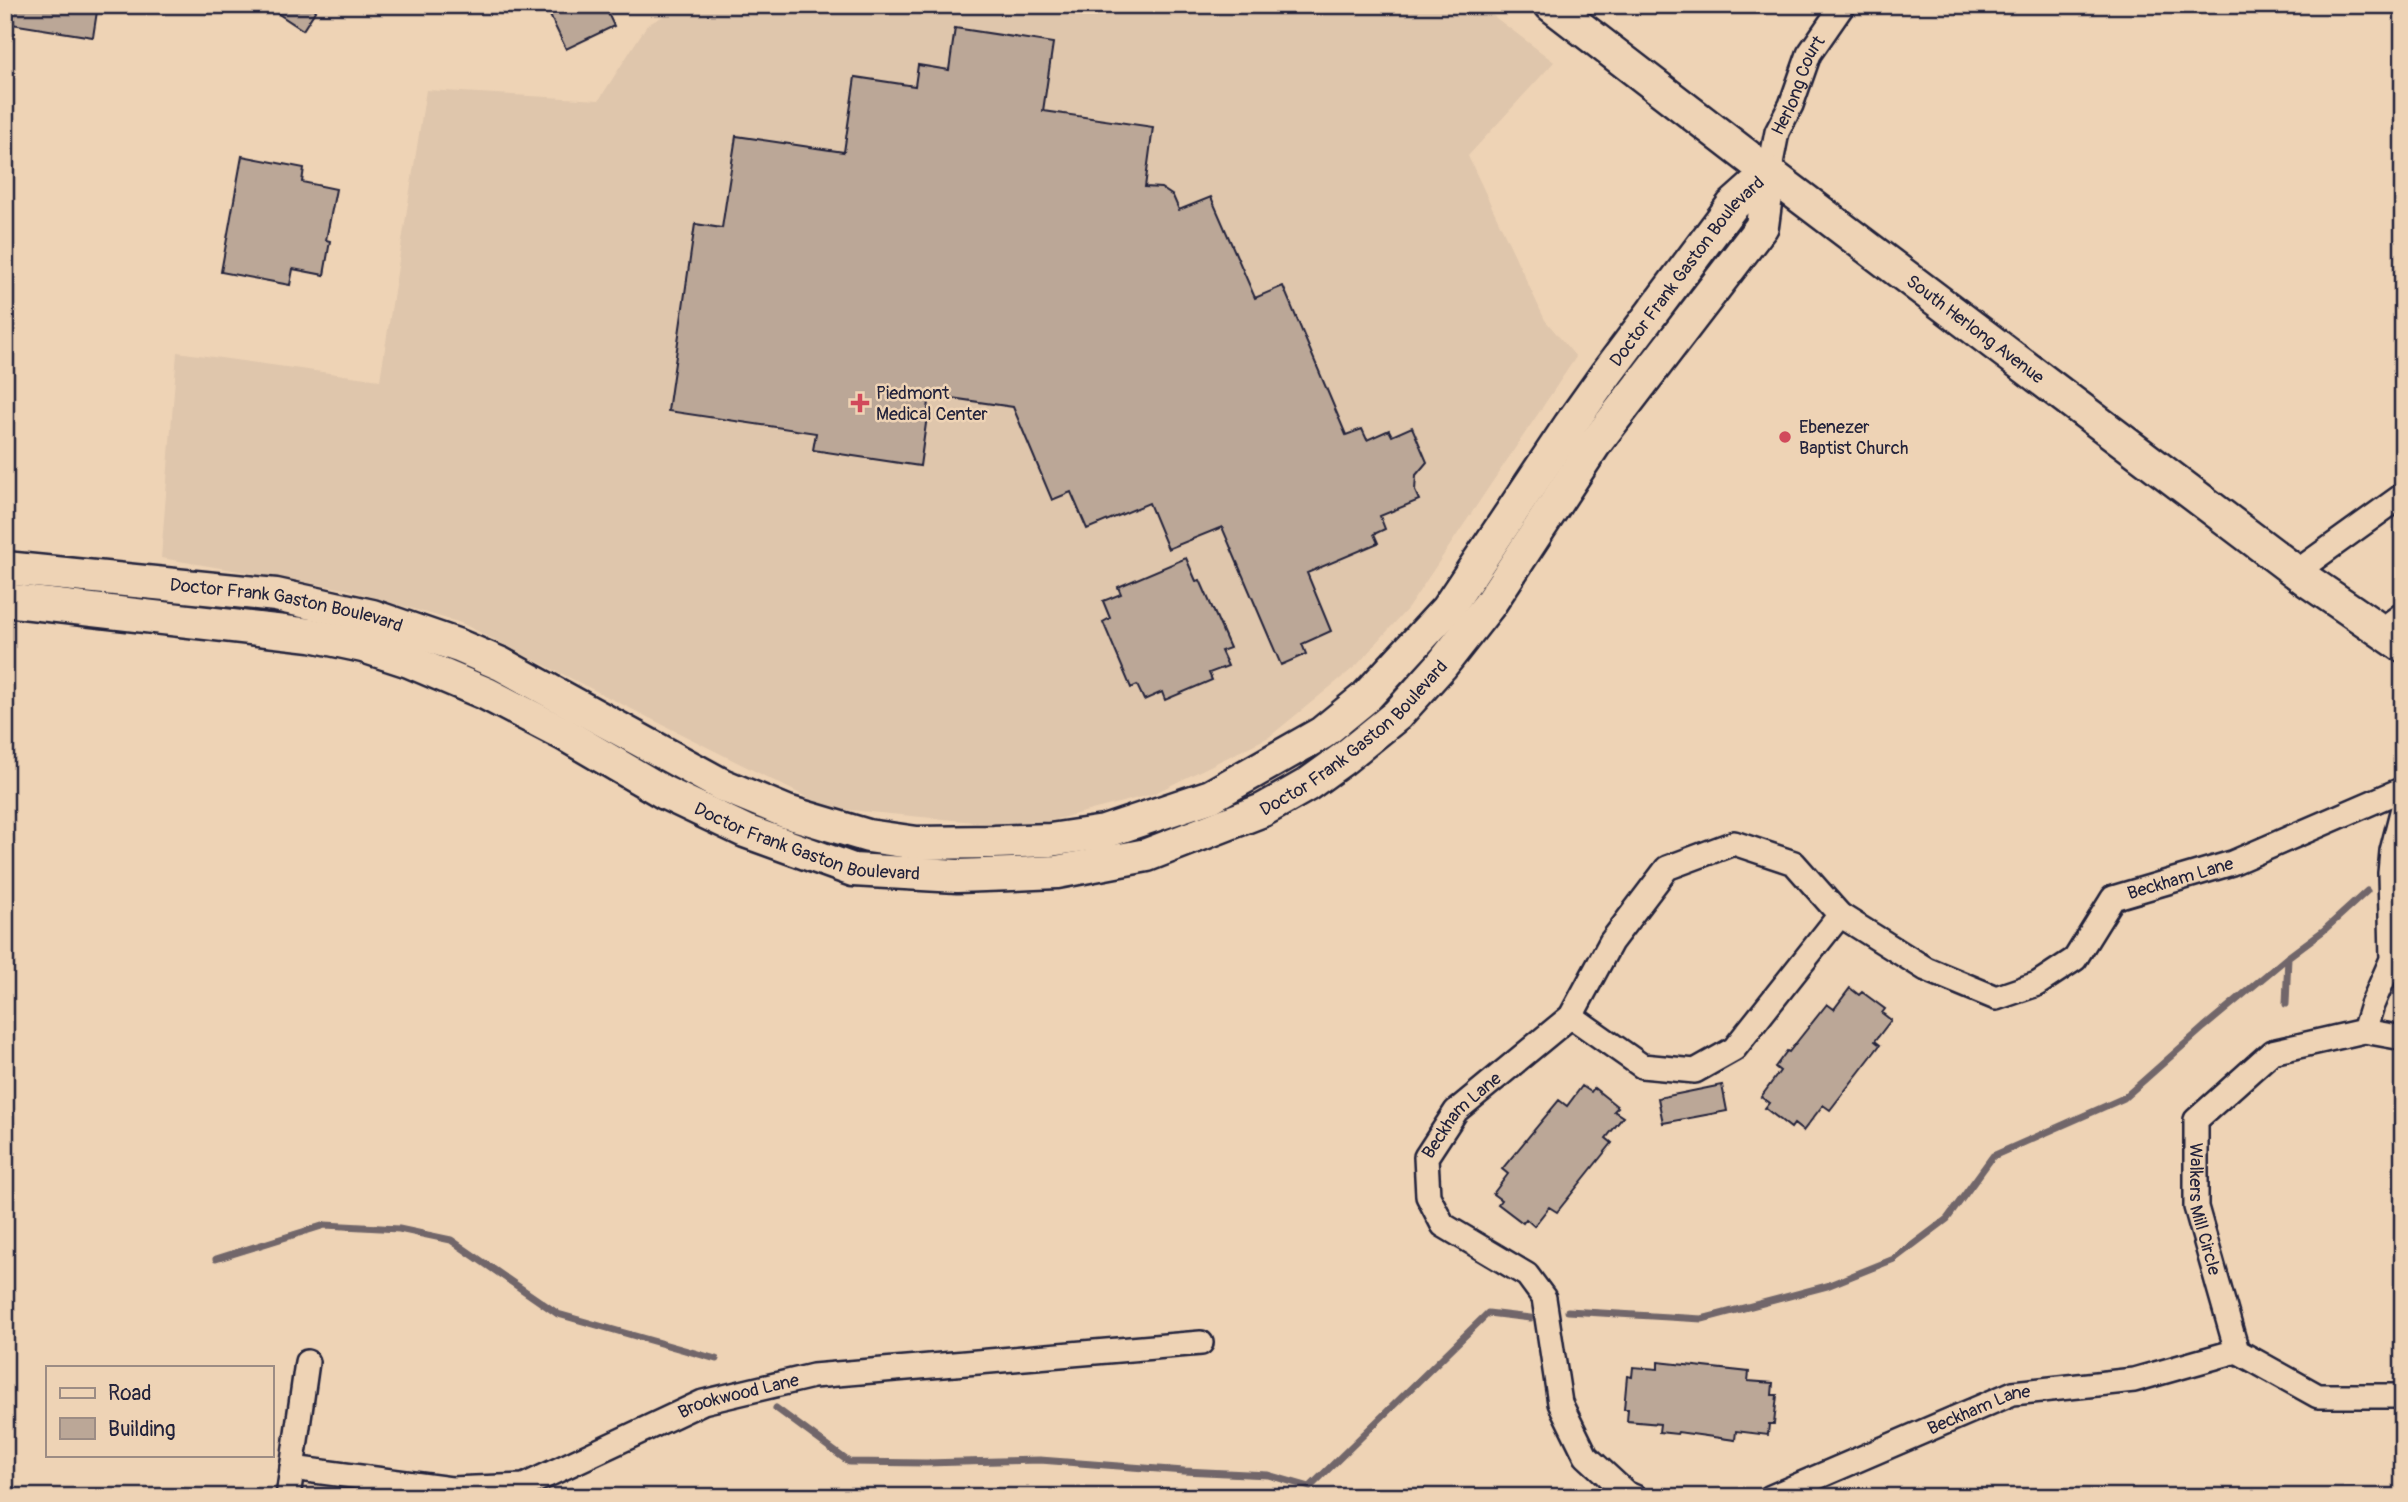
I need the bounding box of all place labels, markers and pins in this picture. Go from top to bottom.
place label: Piedmont Medical Center [876,382,988,426]
marker: Piedmont Medical Center [850,393,870,413]
place label: Ebenezer Baptist Church [1799,416,1908,460]
marker: Ebenezer Baptist Church [1777,429,1793,445]

